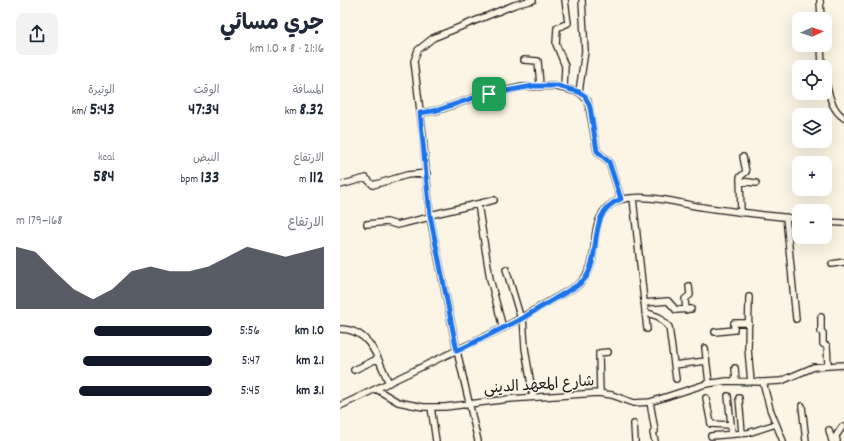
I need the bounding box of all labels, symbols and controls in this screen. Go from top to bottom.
text: جري مسائي [220,9,324,40]
north arrow [792,12,832,52]
map controls [792,12,832,244]
button: share [16,13,58,55]
text: 21:16 · 8 × 1.0 km [250,40,324,59]
button: locate [792,60,832,100]
pin [472,77,506,111]
text: الوتيرة [88,83,115,99]
text: الوقت [194,83,219,99]
text: المسافة [293,83,324,99]
icon: arrive [478,83,500,105]
text: 5:43 [89,99,115,123]
text: 47:34 [188,99,219,123]
text: 8.32 [299,99,324,123]
text: /km [72,104,89,120]
text: km [285,104,299,120]
button: layers [792,108,832,148]
text: kcal [98,150,115,166]
text: النبض [193,151,219,167]
text: الارتفاع [293,151,324,167]
button: + [792,156,832,196]
text: 584 [93,166,115,190]
text: 133 [201,167,219,191]
text: 112 [309,167,324,191]
text: bpm [181,172,201,188]
text: m [299,172,309,188]
button: − [792,204,832,244]
text: 168–179 m [16,212,63,231]
text: الارتفاع [288,214,324,233]
text: 5:56 [239,322,260,341]
text: 1.0 km [295,322,324,341]
text: 5:47 [241,352,260,371]
text: 2.1 km [296,352,324,371]
street label: شارع المعهد الدينى [483,371,595,401]
text: 5:45 [240,382,260,401]
text: 3.1 km [296,382,324,401]

